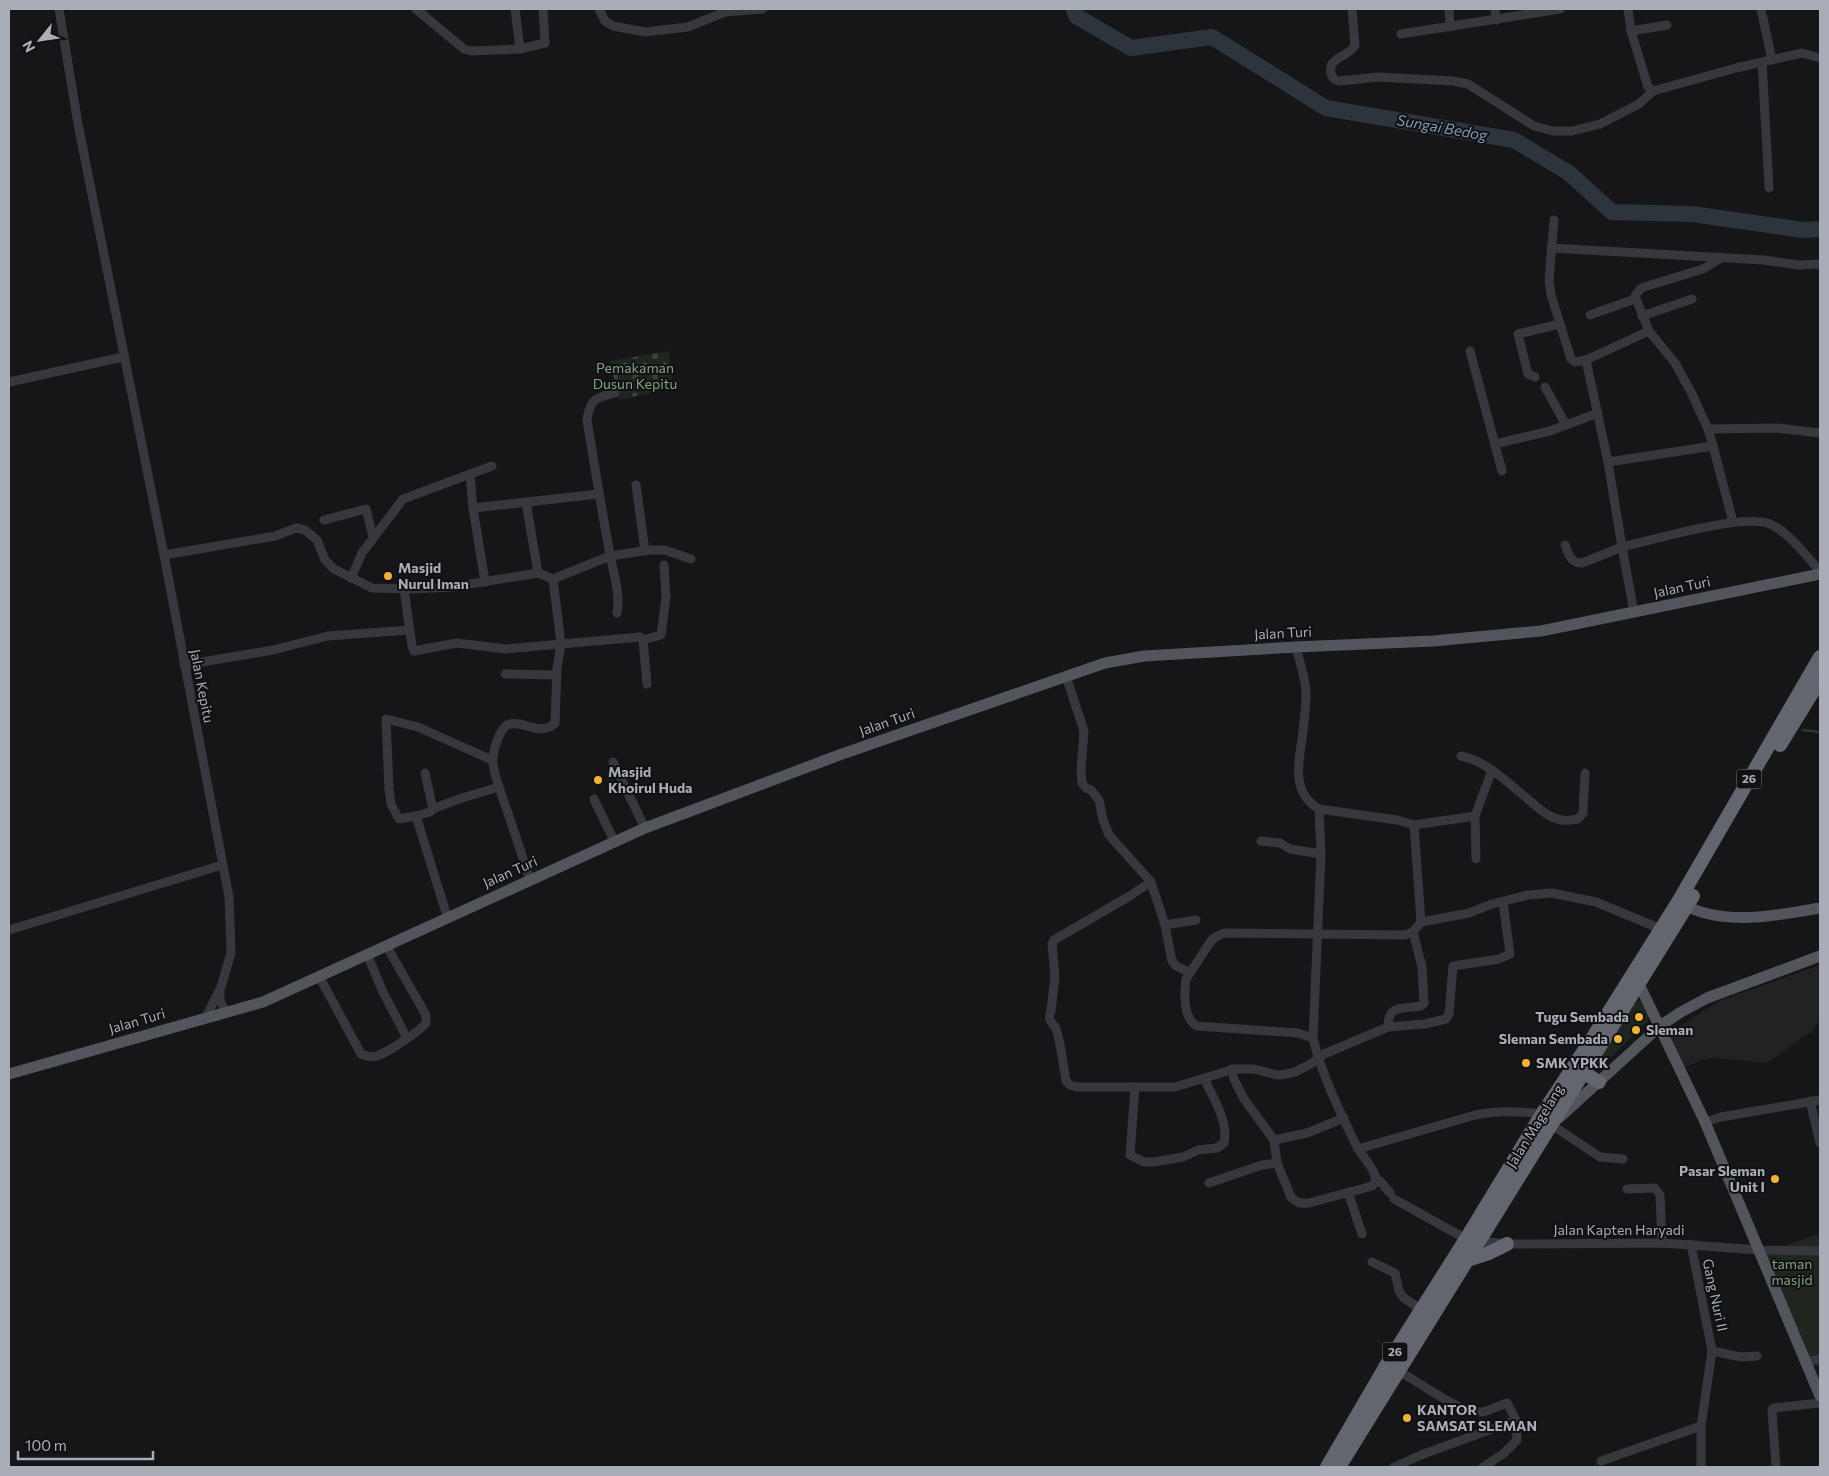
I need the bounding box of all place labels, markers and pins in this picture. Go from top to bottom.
place label: Masjid Nurul Iman [398,559,469,592]
marker: Masjid Nurul Iman [382,570,394,582]
place label: Masjid Khoirul Huda [608,763,692,796]
marker: Masjid Khoirul Huda [592,774,604,786]
place label: Tugu Sembada [1535,1008,1629,1025]
marker: Tugu Sembada [1633,1011,1645,1023]
place label: Sleman [1646,1021,1693,1038]
marker: Sleman [1630,1024,1642,1036]
place label: Sleman Sembada [1499,1030,1608,1047]
marker: Sleman Sembada [1612,1033,1624,1045]
place label: SMK YPKK [1536,1054,1609,1071]
marker: SMK YPKK [1520,1057,1532,1069]
place label: Pasar Sleman Unit I [1679,1162,1765,1195]
marker: Pasar Sleman Unit I [1769,1173,1781,1185]
place label: KANTOR SAMSAT SLEMAN [1417,1401,1537,1434]
marker: KANTOR SAMSAT SLEMAN [1401,1412,1413,1424]

